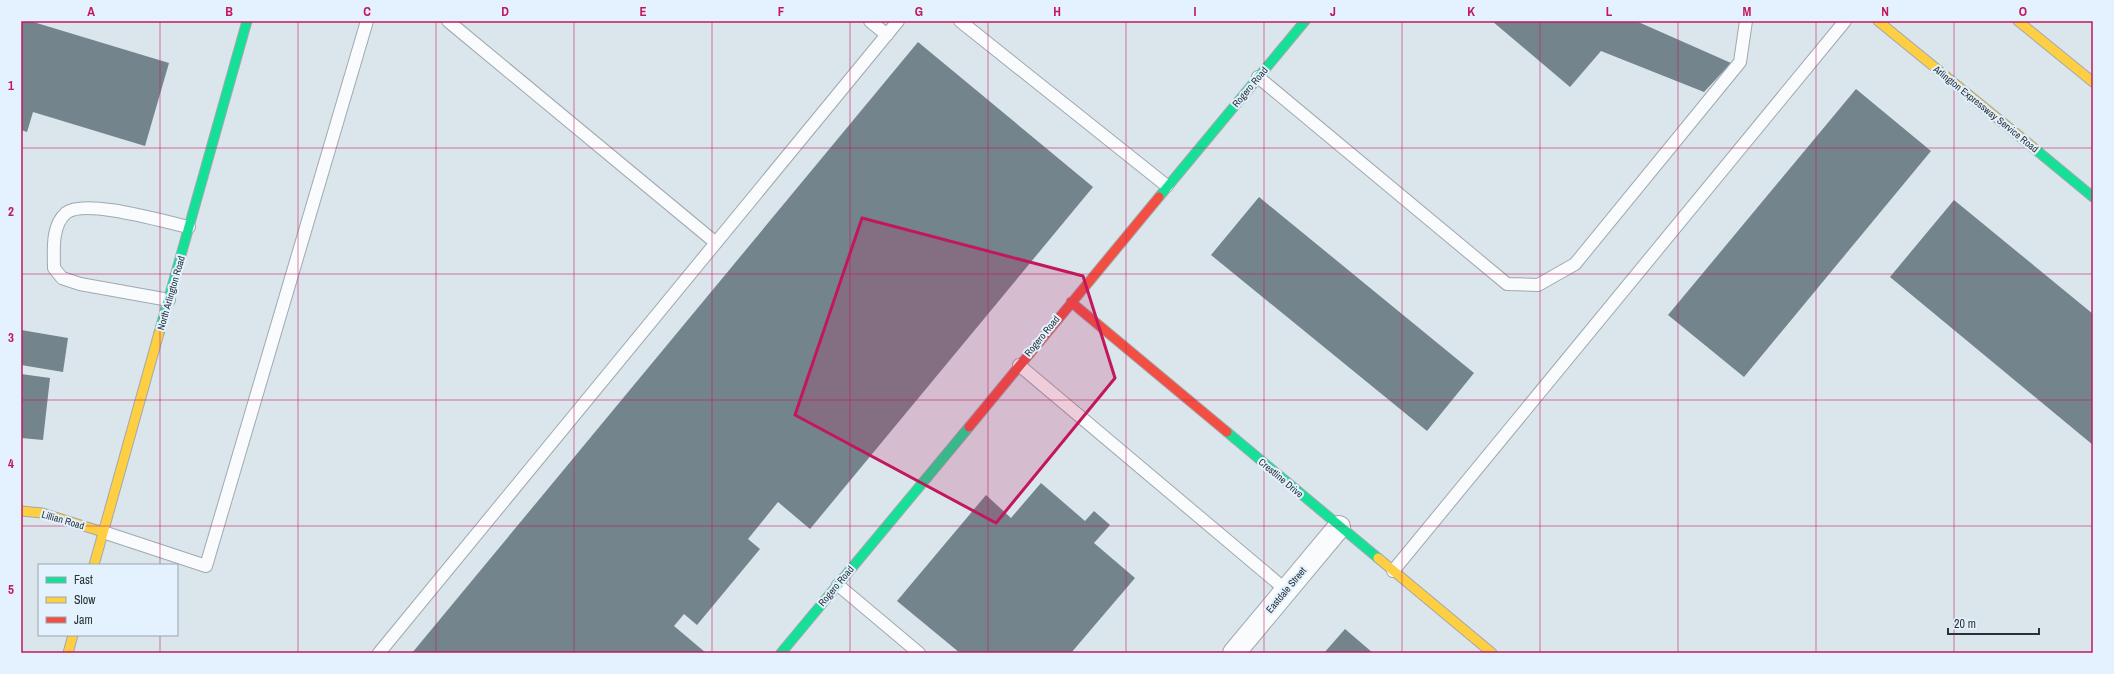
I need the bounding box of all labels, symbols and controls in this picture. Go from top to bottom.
text: A [87,3,95,20]
text: B [225,3,233,20]
text: C [363,3,371,20]
text: D [501,3,509,20]
text: E [639,3,647,20]
text: F [778,3,785,20]
text: G [915,3,923,20]
text: H [1053,3,1061,20]
text: I [1194,3,1197,20]
text: J [1330,3,1336,20]
text: K [1467,3,1475,20]
text: L [1606,3,1613,20]
text: M [1743,3,1752,20]
text: N [1881,3,1889,20]
text: O [2019,3,2027,20]
street label: Arlington Expressway Service Road [1930,62,2041,155]
street label: Rogero Road [1229,64,1271,110]
text: 1 [8,77,14,94]
text: 2 [8,203,14,220]
street label: North Arlington Road [154,254,188,332]
street label: Rogero Road [1022,313,1062,359]
text: 3 [8,329,14,346]
text: 4 [8,455,14,472]
street label: Crestline Drive [1256,455,1306,501]
street label: Lillian Road [40,508,86,532]
street label: Rogero Road [815,563,857,609]
legend [38,564,178,636]
street label: Eastdale Street [1263,564,1309,616]
text: Fast [74,572,93,588]
text: 5 [8,581,14,598]
text: Slow [74,592,96,608]
scale bar [1948,610,2039,636]
text: Jam [74,612,93,628]
text: 20 m [1954,616,1976,632]

